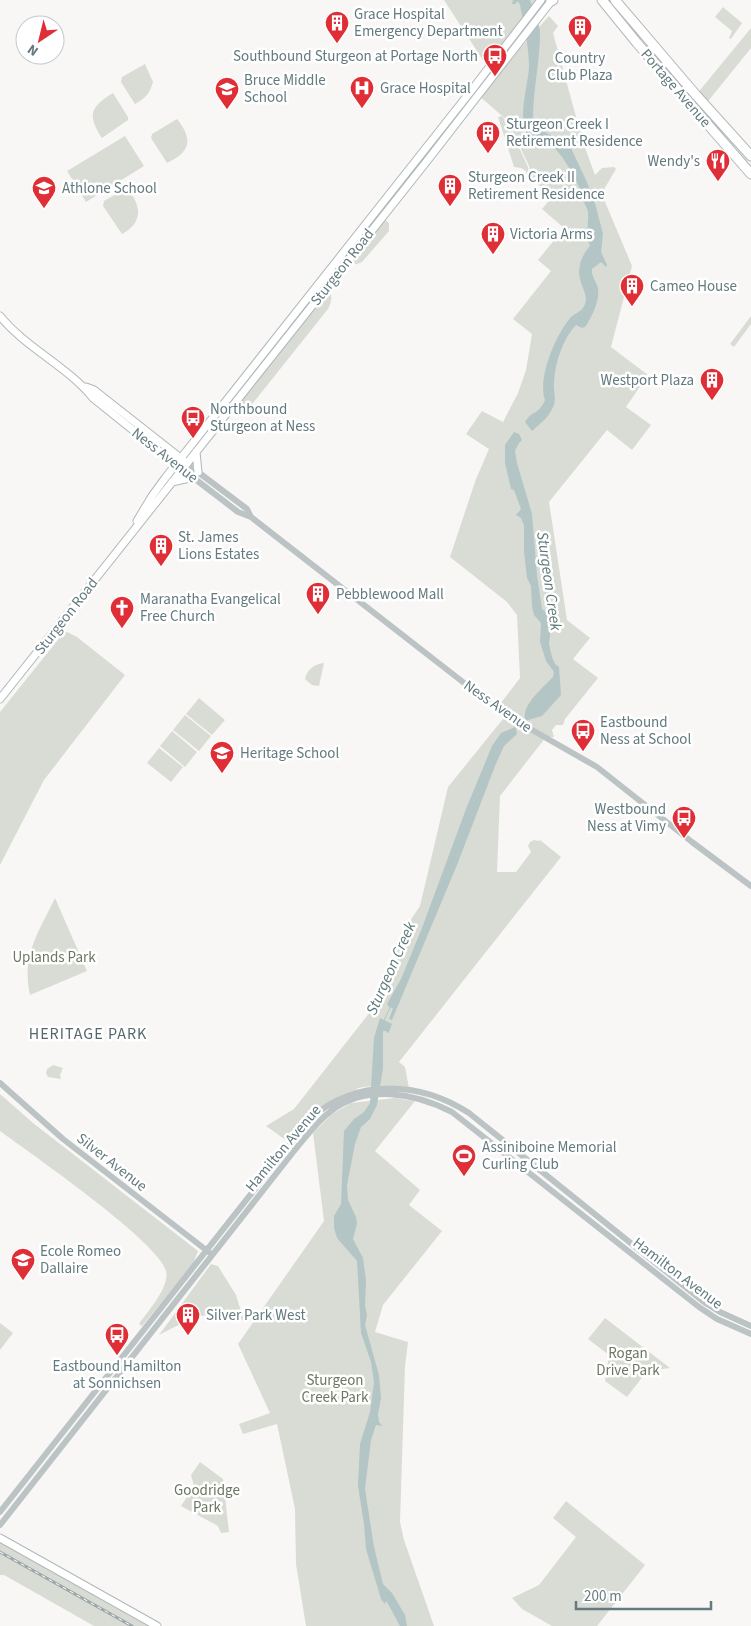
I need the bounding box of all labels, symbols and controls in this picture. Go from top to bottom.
place label: Grace Hospital Emergency Department [354,4,503,42]
building icon: Grace Hospital Emergency Department [324,10,350,44]
building icon: Country Club Plaza [567,14,593,48]
north arrow [15,15,65,65]
text: N [24,39,43,61]
bus stop icon: Southbound Sturgeon at Portage North [482,43,508,77]
street label: Portage Avenue [636,45,716,132]
place label: Southbound Sturgeon at Portage North [233,46,478,67]
place label: Country Club Plaza [547,48,613,86]
place label: Bruce Middle School [244,70,326,108]
hospital icon: Grace Hospital [349,75,375,109]
school or university icon: Bruce Middle School [214,76,240,110]
place label: Grace Hospital [380,78,471,99]
place label: Sturgeon Creek I Retirement Residence [506,114,643,152]
building icon: Sturgeon Creek I Retirement Residence [475,120,501,154]
restaurant icon: Wendy's [705,148,731,182]
place label: Wendy's [648,151,700,172]
place label: Sturgeon Creek II Retirement Residence [468,167,605,205]
building icon: Sturgeon Creek II Retirement Residence [437,173,463,207]
school or university icon: Athlone School [31,175,57,209]
place label: Athlone School [62,178,157,199]
building icon: Victoria Arms [480,221,506,255]
street label: Sturgeon Road [306,224,379,310]
place label: Victoria Arms [510,224,593,245]
building icon: Cameo House [619,273,645,307]
place label: Cameo House [650,276,737,297]
building icon: Westport Plaza [699,367,725,401]
place label: Westport Plaza [601,370,694,391]
place label: Northbound Sturgeon at Ness [210,399,315,437]
bus stop icon: Northbound Sturgeon at Ness [180,405,206,439]
street label: Ness Avenue [127,423,202,488]
place label: St. James Lions Estates [178,527,259,565]
water label: Sturgeon Creek [531,530,567,632]
building icon: St. James Lions Estates [148,533,174,567]
street label: Sturgeon Road [30,573,103,659]
building icon: Pebblewood Mall [305,581,331,615]
place label: Pebblewood Mall [336,584,444,605]
place label: Maranatha Evangelical Free Church [140,589,281,627]
church icon: Maranatha Evangelical Free Church [109,595,135,629]
street label: Ness Avenue [459,675,536,738]
place label: Eastbound Ness at School [600,712,691,750]
bus stop icon: Eastbound Ness at School [570,718,596,752]
school or university icon: Heritage School [209,740,235,774]
place label: Heritage School [240,743,339,764]
place label: Westbound Ness at Vimy [587,799,666,837]
bus stop icon: Westbound Ness at Vimy [671,805,697,839]
water label: Sturgeon Creek [361,918,421,1018]
park label: Uplands Park [12,947,96,968]
district label: HERITAGE PARK [29,1023,147,1045]
street label: Hamilton Avenue [241,1100,326,1196]
street label: Silver Avenue [72,1128,151,1197]
place label: Assiniboine Memorial Curling Club [482,1137,617,1175]
sports icon: Assiniboine Memorial Curling Club [451,1143,477,1177]
street label: Hamilton Avenue [628,1233,727,1314]
place label: Ecole Romeo Dallaire [40,1241,121,1279]
school or university icon: Ecole Romeo Dallaire [10,1247,36,1281]
building icon: Silver Park West [175,1302,201,1336]
place label: Silver Park West [206,1305,305,1326]
bus stop icon: Eastbound Hamilton at Sonnichsen [104,1322,130,1356]
park label: Rogan Drive Park [596,1343,660,1381]
place label: Eastbound Hamilton at Sonnichsen [52,1356,182,1394]
park label: Sturgeon Creek Park [302,1370,369,1408]
park label: Goodridge Park [174,1480,240,1518]
scale bar [576,1578,711,1610]
text: 200 m [584,1586,622,1607]

